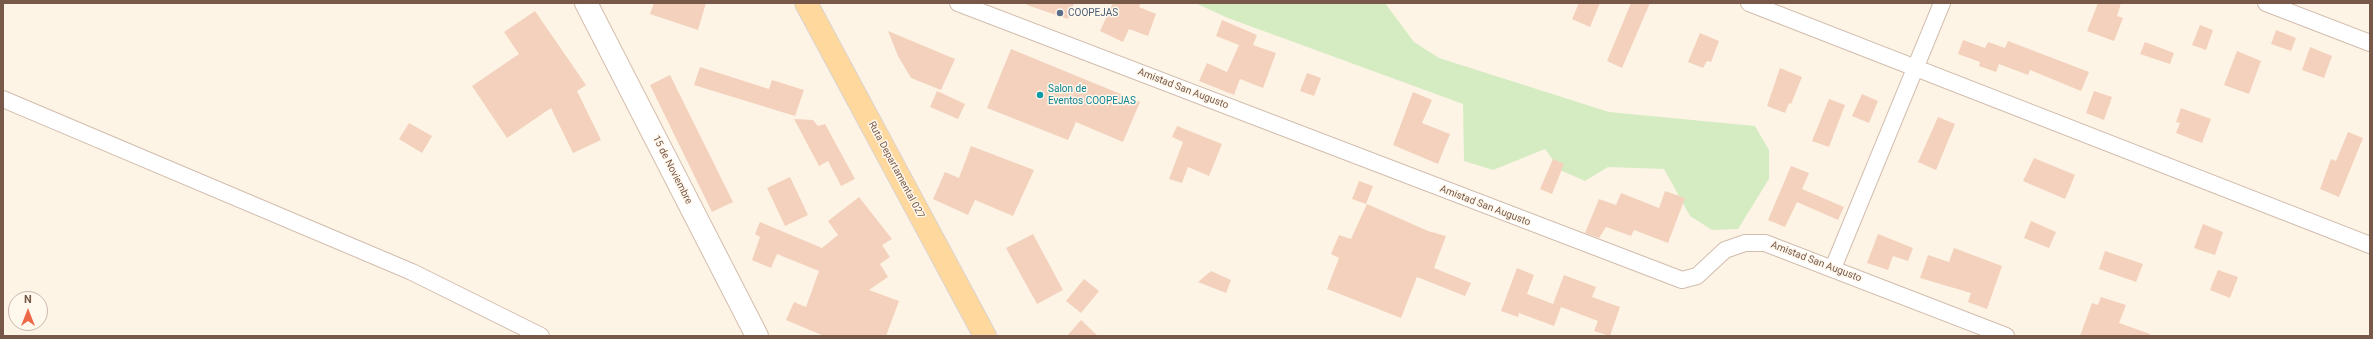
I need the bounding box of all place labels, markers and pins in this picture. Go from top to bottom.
place label: COOPEJAS [1068,7,1118,19]
marker: COOPEJAS [1055,8,1065,18]
place label: Salon de Eventos COOPEJAS [1048,83,1136,106]
marker: Salon de Eventos COOPEJAS [1035,90,1045,100]

